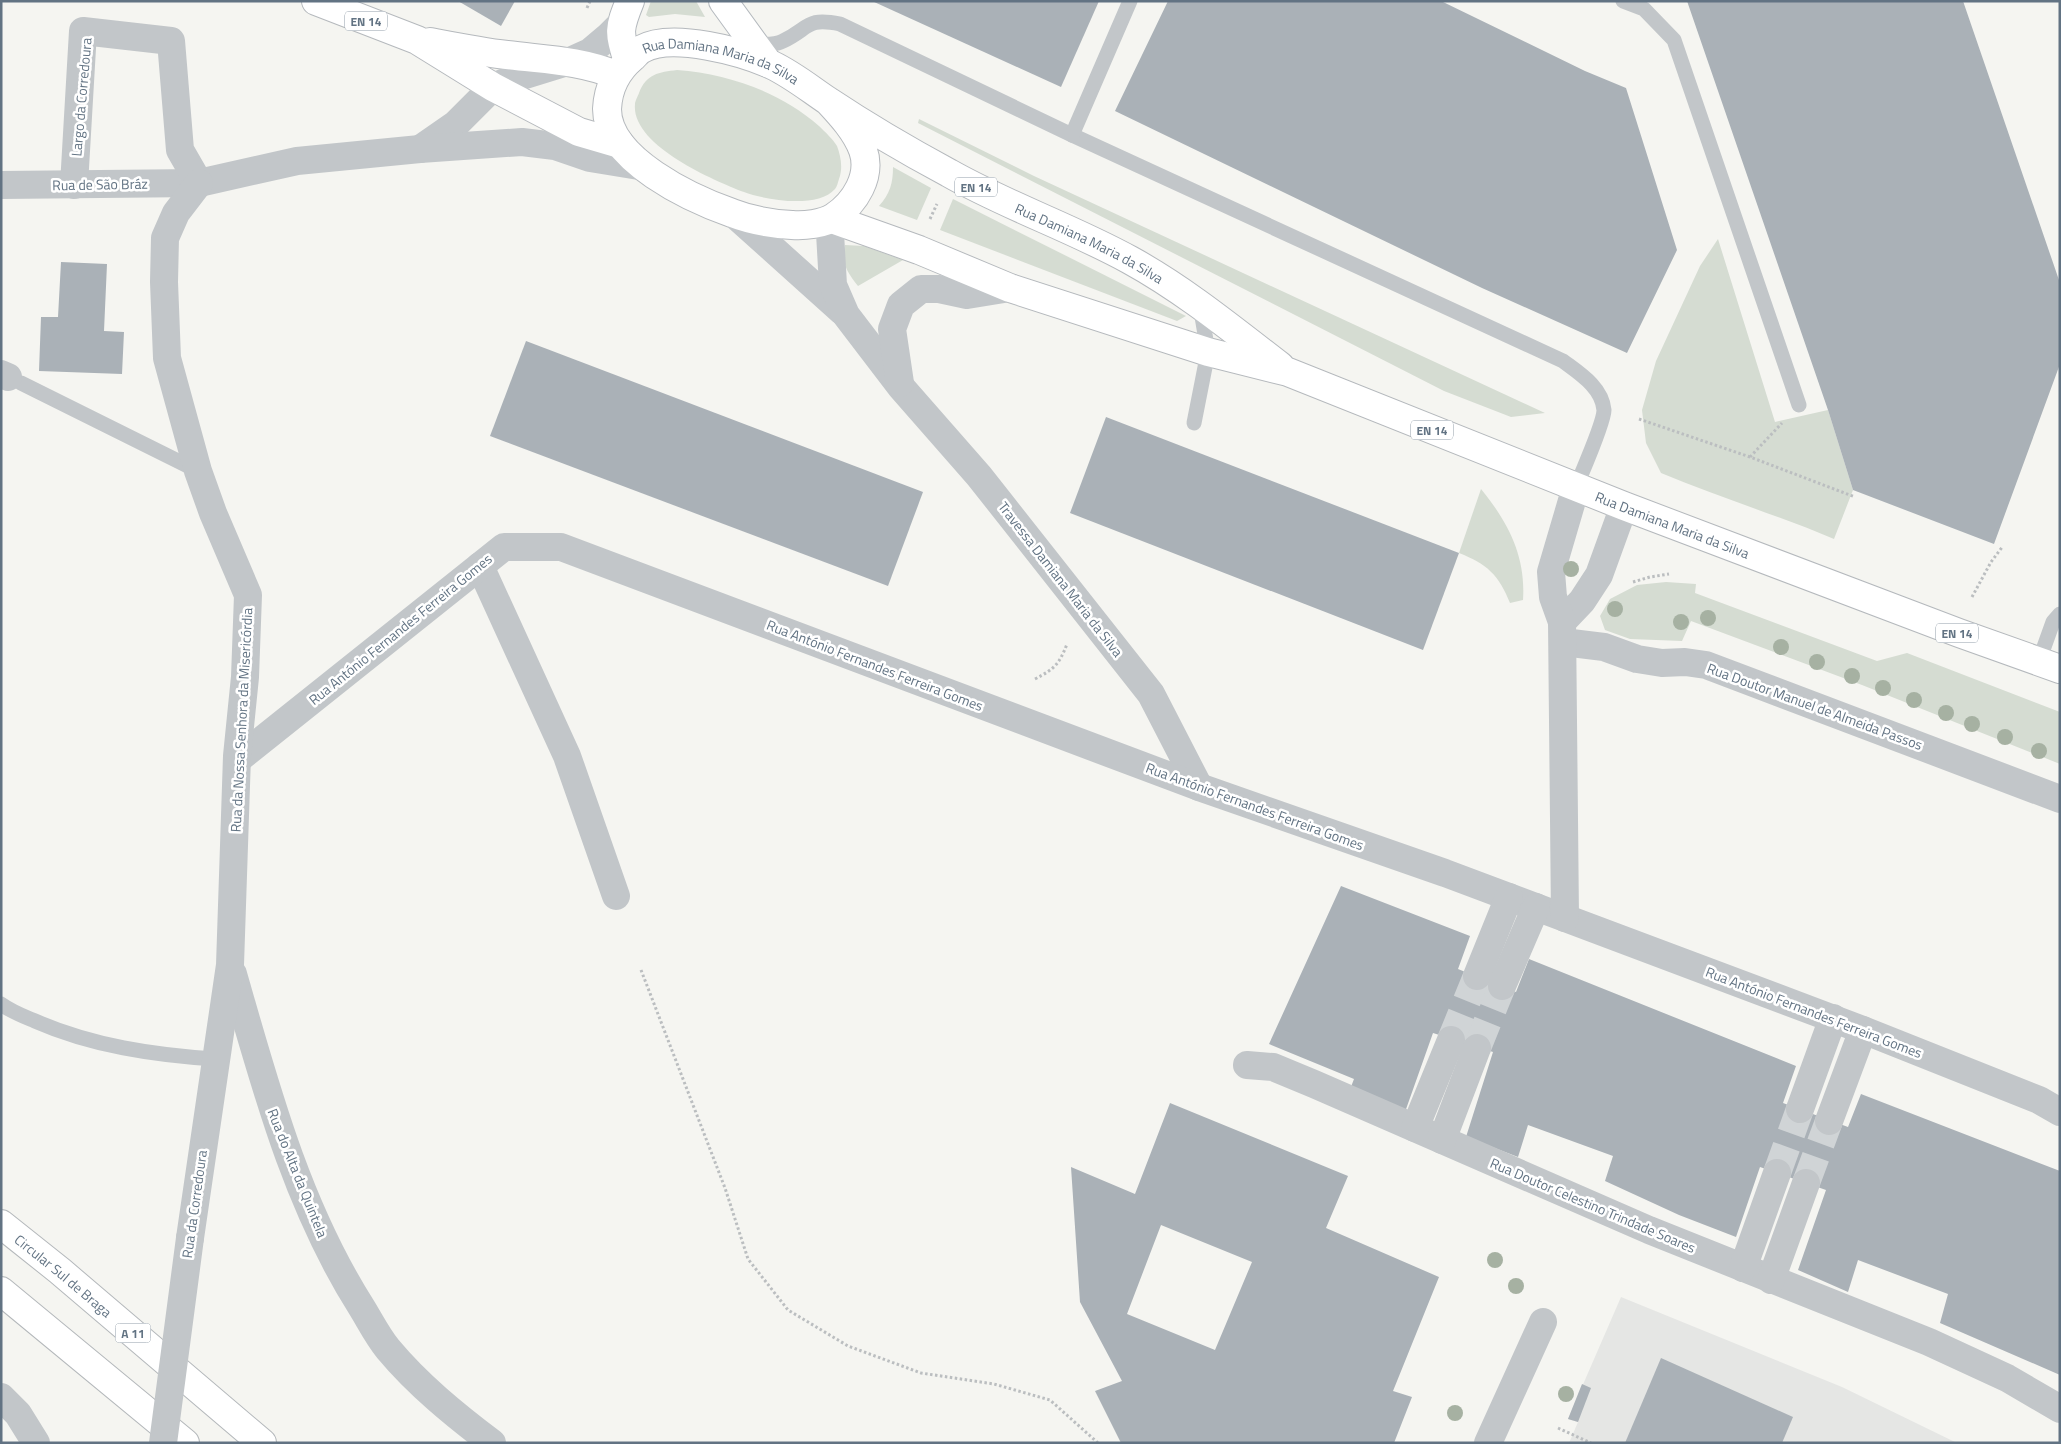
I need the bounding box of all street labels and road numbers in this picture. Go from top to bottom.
road number: EN 14 [345,12,387,30]
street label: Rua Damiana Maria da Silva [638,32,804,89]
street label: Largo da Corredoura [65,37,97,157]
street label: Rua de São Bráz [52,173,148,195]
road number: EN 14 [955,178,997,196]
street label: Rua Damiana Maria da Silva [1012,197,1168,288]
road number: EN 14 [1411,420,1453,440]
street label: Rua Damiana Maria da Silva [1592,485,1753,563]
street label: Travessa Damiana Maria da Silva [994,497,1128,661]
street label: Rua António Fernandes Ferreira Gomes [304,548,496,710]
street label: Rua da Nossa Senhora da Misericórdia [225,607,257,833]
street label: Rua António Fernandes Ferreira Gomes [764,614,986,716]
road number: EN 14 [1936,624,1978,642]
street label: Rua Doutor Manuel de Almeida Passos [1704,657,1926,755]
street label: Rua António Fernandes Ferreira Gomes [1143,757,1367,855]
street label: Rua António Fernandes Ferreira Gomes [1703,961,1925,1063]
street label: Rua do Alta da Quintela [263,1105,333,1241]
street label: Rua da Corredoura [176,1148,212,1260]
street label: Rua Doutor Celestino Trindade Soares [1487,1152,1699,1258]
street label: Circular Sul de Braga [11,1229,117,1322]
road number: A 11 [116,1324,150,1342]

